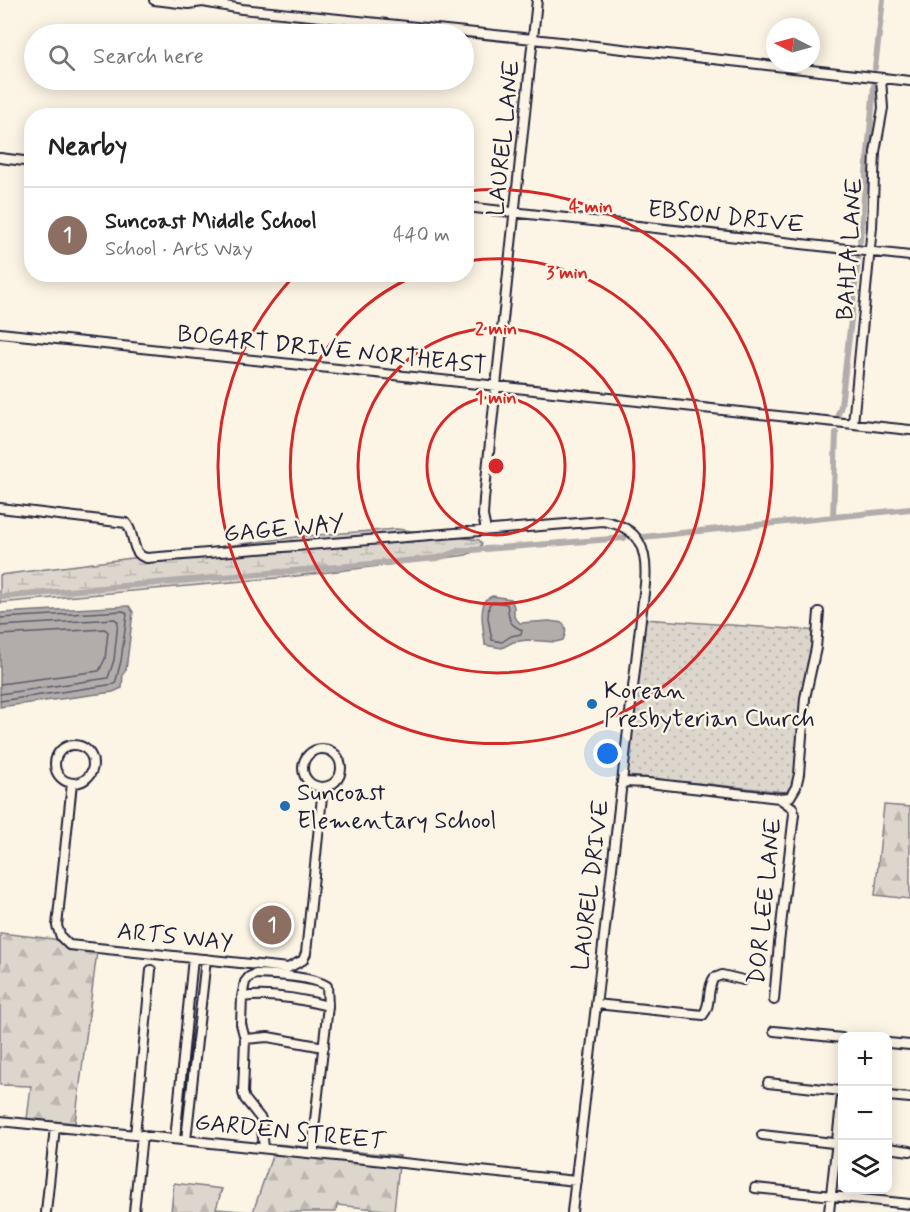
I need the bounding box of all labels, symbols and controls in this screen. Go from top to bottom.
north arrow [766,18,820,72]
search box [24,24,474,90]
icon: search [45,41,78,74]
text: Search here [93,43,204,71]
street label: LAUREL LANE [481,59,528,218]
text: Nearby [48,130,127,164]
street label: BAHIA LANE [830,177,871,321]
street label: EBSON DRIVE [646,194,806,241]
text: 4 min [569,195,613,219]
text: Suncoast Middle School [105,208,317,236]
text: 1 [63,222,72,249]
text: 440 m [393,222,450,249]
text: School · Arts Way [105,236,253,263]
text: 3 min [546,261,588,285]
text: 2 min [475,317,517,341]
street label: BOGART DRIVE NORTHEAST [176,319,488,382]
text: 1 min [475,386,517,410]
centre of rings [486,456,506,476]
street label: GAGE WAY [222,509,346,550]
place label: Korean Presbyterian Church [604,676,815,735]
marker: Korean Presbyterian Church [585,697,599,711]
your location [593,739,622,768]
place label: Suncoast Elementary School [297,778,496,837]
street label: LAUREL DRIVE [566,798,617,972]
marker: Suncoast Elementary School [278,799,292,813]
street label: DOR LEE LANE [741,816,790,986]
pin: 1 [252,902,292,948]
street label: ARTS WAY [116,916,234,959]
map controls [838,1032,892,1194]
button: + [838,1032,892,1086]
button: − [838,1086,892,1140]
street label: GARDEN STREET [193,1107,387,1158]
button: layers [838,1140,892,1194]

